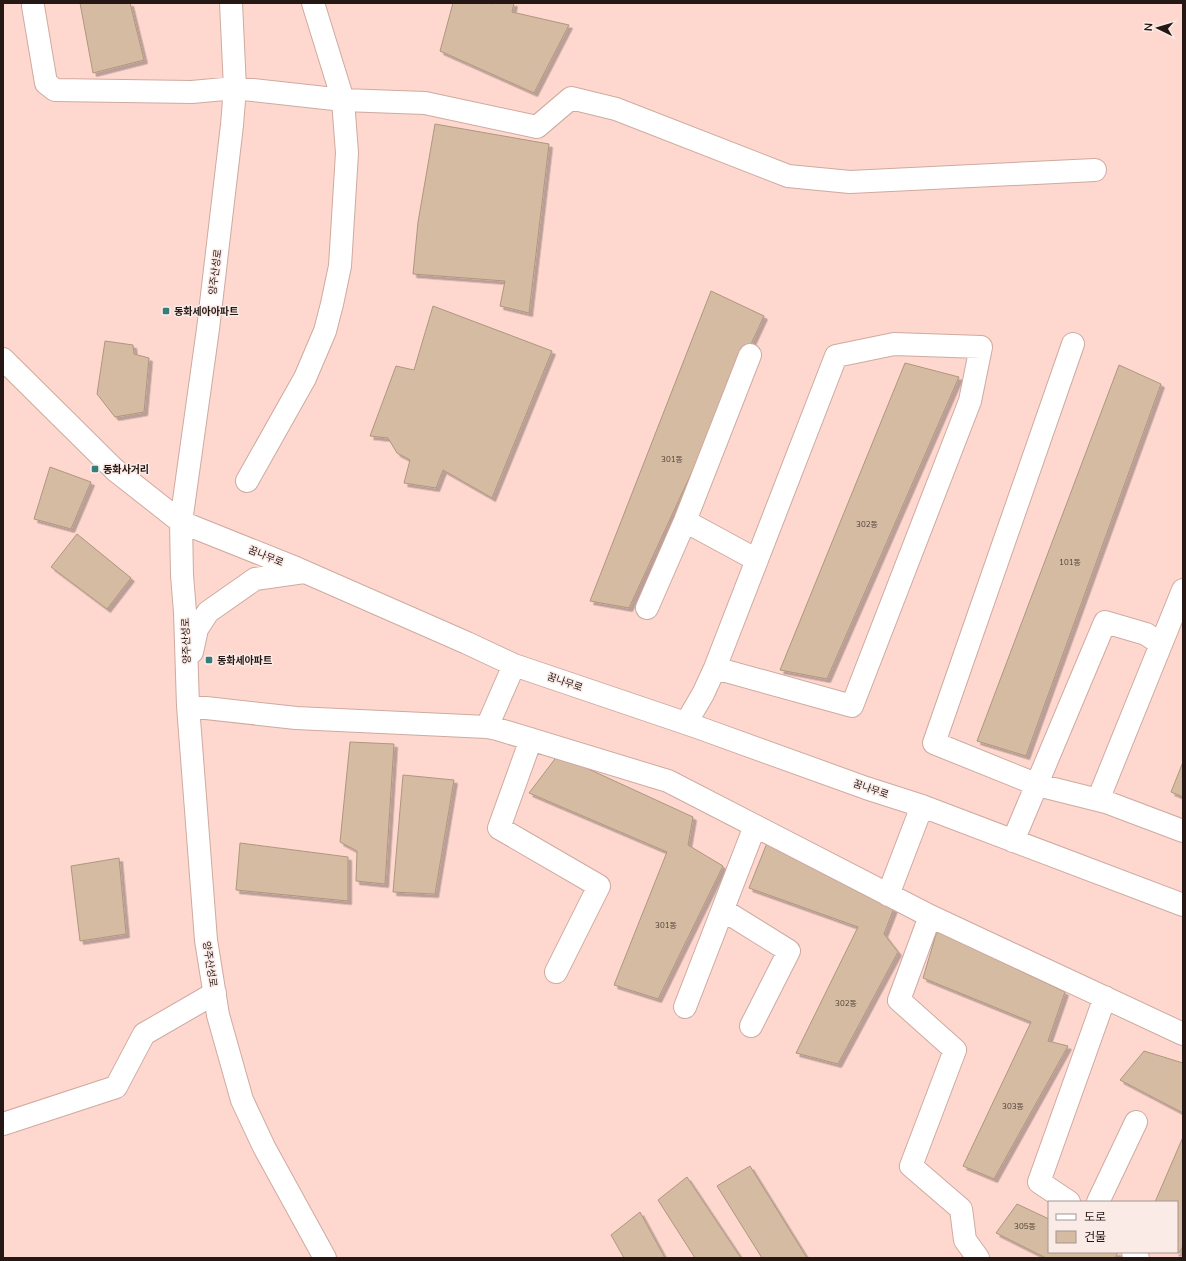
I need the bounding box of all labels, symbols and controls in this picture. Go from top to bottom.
north arrow [1138,8,1178,48]
text: N [1141,22,1155,32]
street label: 양주산성로 [206,248,224,296]
place label: 동화세아아파트 [174,305,238,318]
marker: 동화세아아파트 [161,306,171,316]
house number: 301동 [661,454,683,464]
place label: 동화사거리 [103,463,149,476]
marker: 동화사거리 [90,464,100,474]
house number: 302동 [856,519,878,529]
street label: 꿈나무로 [246,543,286,569]
house number: 101동 [1059,557,1081,567]
street label: 양주산성로 [179,618,193,664]
place label: 동화세아파트 [217,654,272,667]
marker: 동화세아파트 [204,655,214,665]
street label: 꿈나무로 [545,670,585,694]
street label: 꿈나무로 [851,777,891,801]
house number: 301동 [655,920,677,930]
street label: 양주산성로 [200,940,220,988]
house number: 302동 [835,998,857,1008]
house number: 303동 [1002,1101,1024,1111]
legend [1048,1201,1178,1253]
text: 도로 [1084,1209,1106,1224]
house number: 305동 [1014,1221,1036,1231]
text: 건물 [1084,1229,1106,1244]

